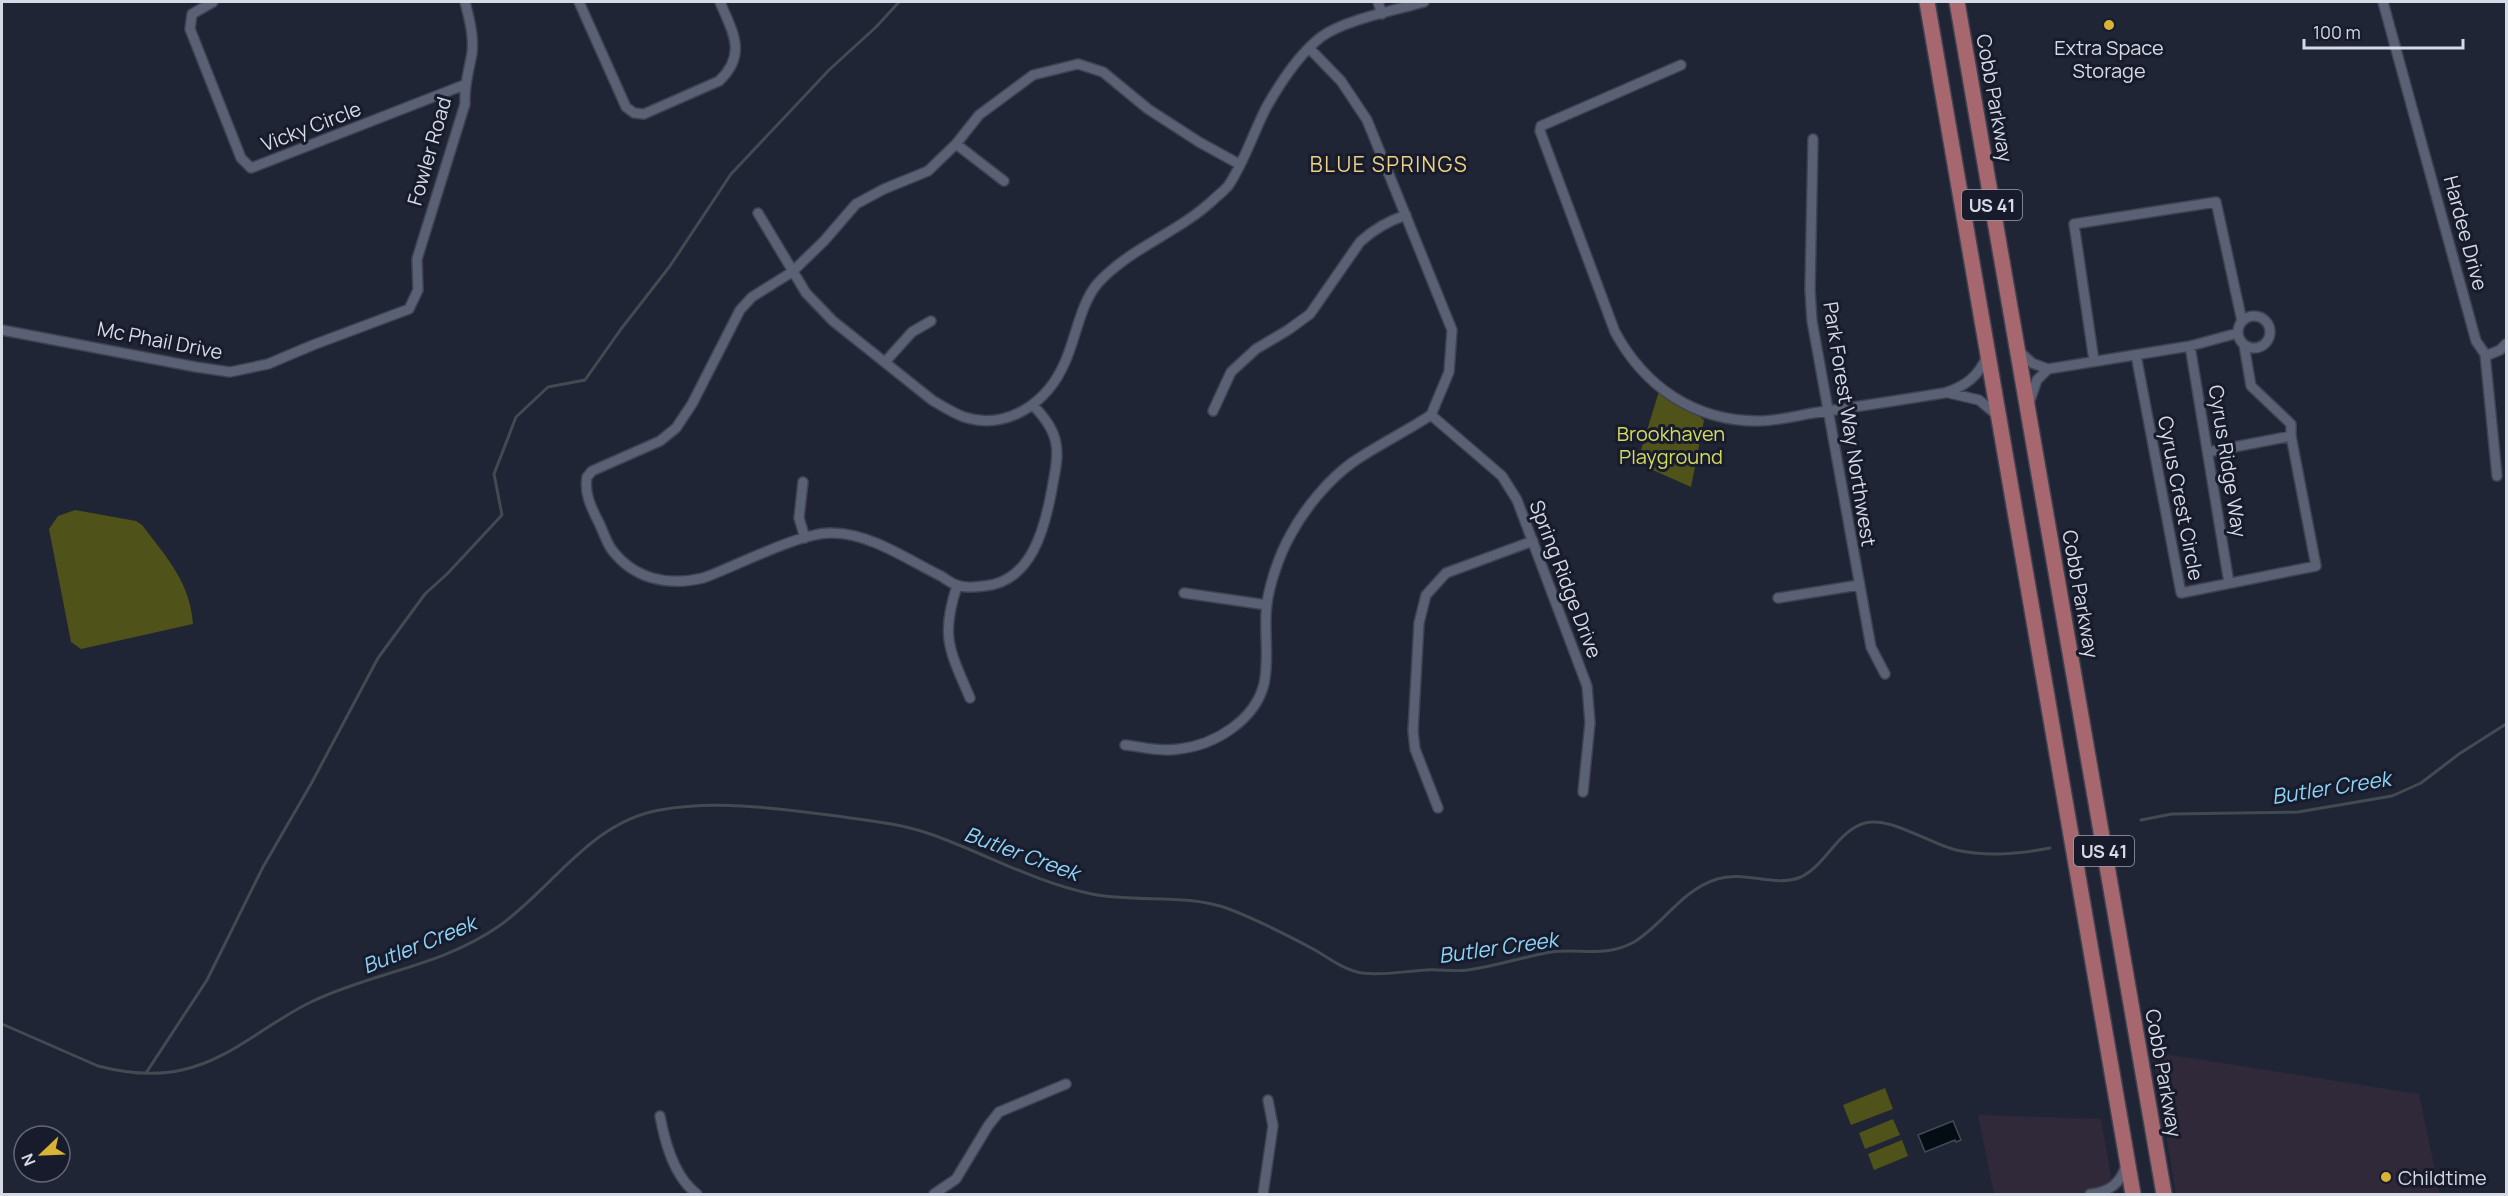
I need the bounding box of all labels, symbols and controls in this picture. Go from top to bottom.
scale bar [2304,12,2463,50]
marker: Extra Space Storage [2102,18,2116,32]
text: 100 m [2313,20,2361,44]
street label: Cobb Parkway [1970,32,2020,165]
place label: Extra Space Storage [2054,34,2164,84]
street label: Fowler Road [401,94,457,208]
street label: Vicky Circle [257,95,365,157]
district label: BLUE SPRINGS [1310,150,1468,178]
street label: Hardee Drive [2438,173,2494,293]
road number: US 41 [1962,190,2022,220]
street label: Park Forest Way Northwest [1817,300,1883,548]
street label: Mc Phail Drive [95,315,225,365]
street label: Cyrus Ridge Way [2203,383,2253,540]
street label: Cyrus Crest Circle [2152,413,2210,583]
park label: Brookhaven Playground [1617,420,1725,470]
street label: Spring Ridge Drive [1523,496,1609,662]
street label: Cobb Parkway [2056,528,2106,661]
water label: Butler Creek [2270,763,2395,810]
water label: Butler Creek [961,819,1086,888]
road number: US 41 [2074,836,2134,866]
water label: Butler Creek [358,908,482,979]
water label: Butler Creek [1437,924,1562,969]
street label: Cobb Parkway [2139,1007,2189,1140]
north arrow [12,1124,72,1184]
text: N [16,1150,41,1169]
place label: Childtime [2398,1164,2487,1191]
marker: Childtime [2379,1170,2393,1184]

